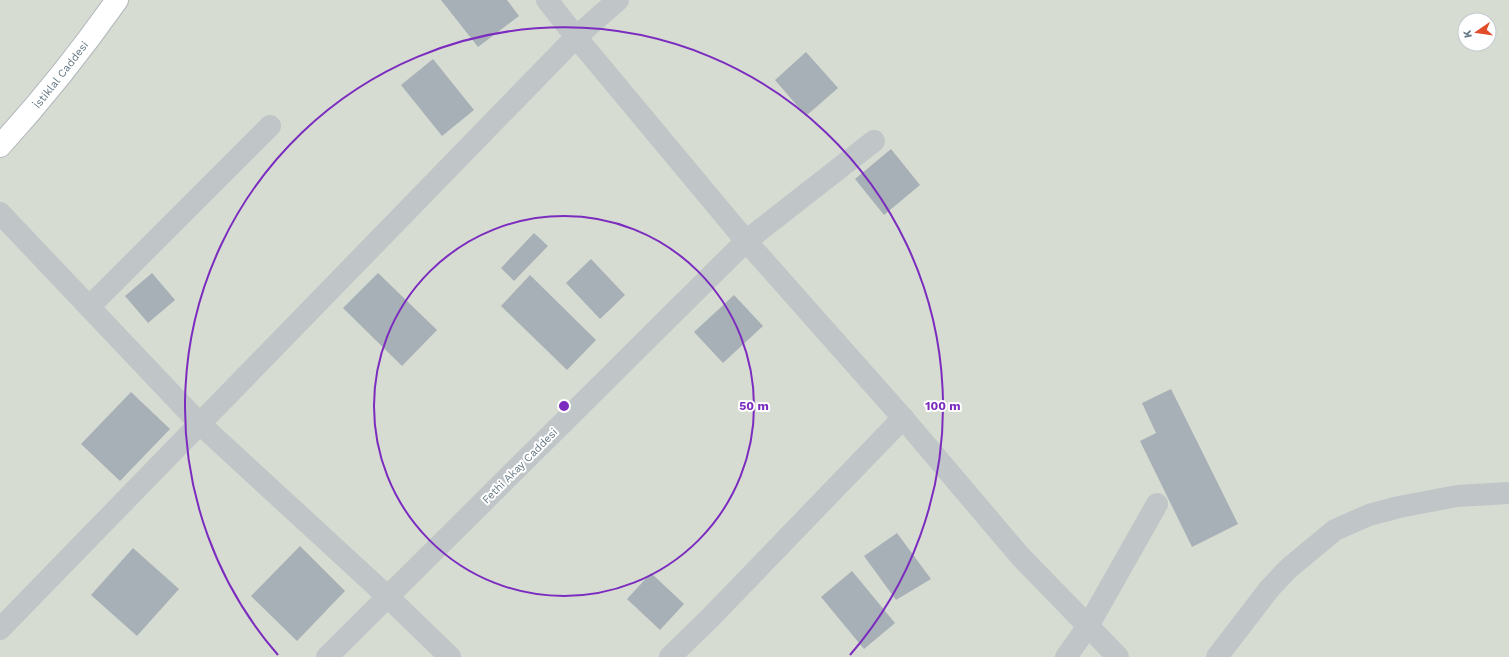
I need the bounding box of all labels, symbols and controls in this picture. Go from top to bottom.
north arrow [1457,12,1497,52]
text: K [1460,29,1475,39]
street label: İstiklal Caddesi [30,38,91,111]
centre of rings [557,399,571,413]
text: 50 m [739,399,769,413]
text: 100 m [925,399,961,413]
street label: Fethi Akay Caddesi [480,426,560,506]

